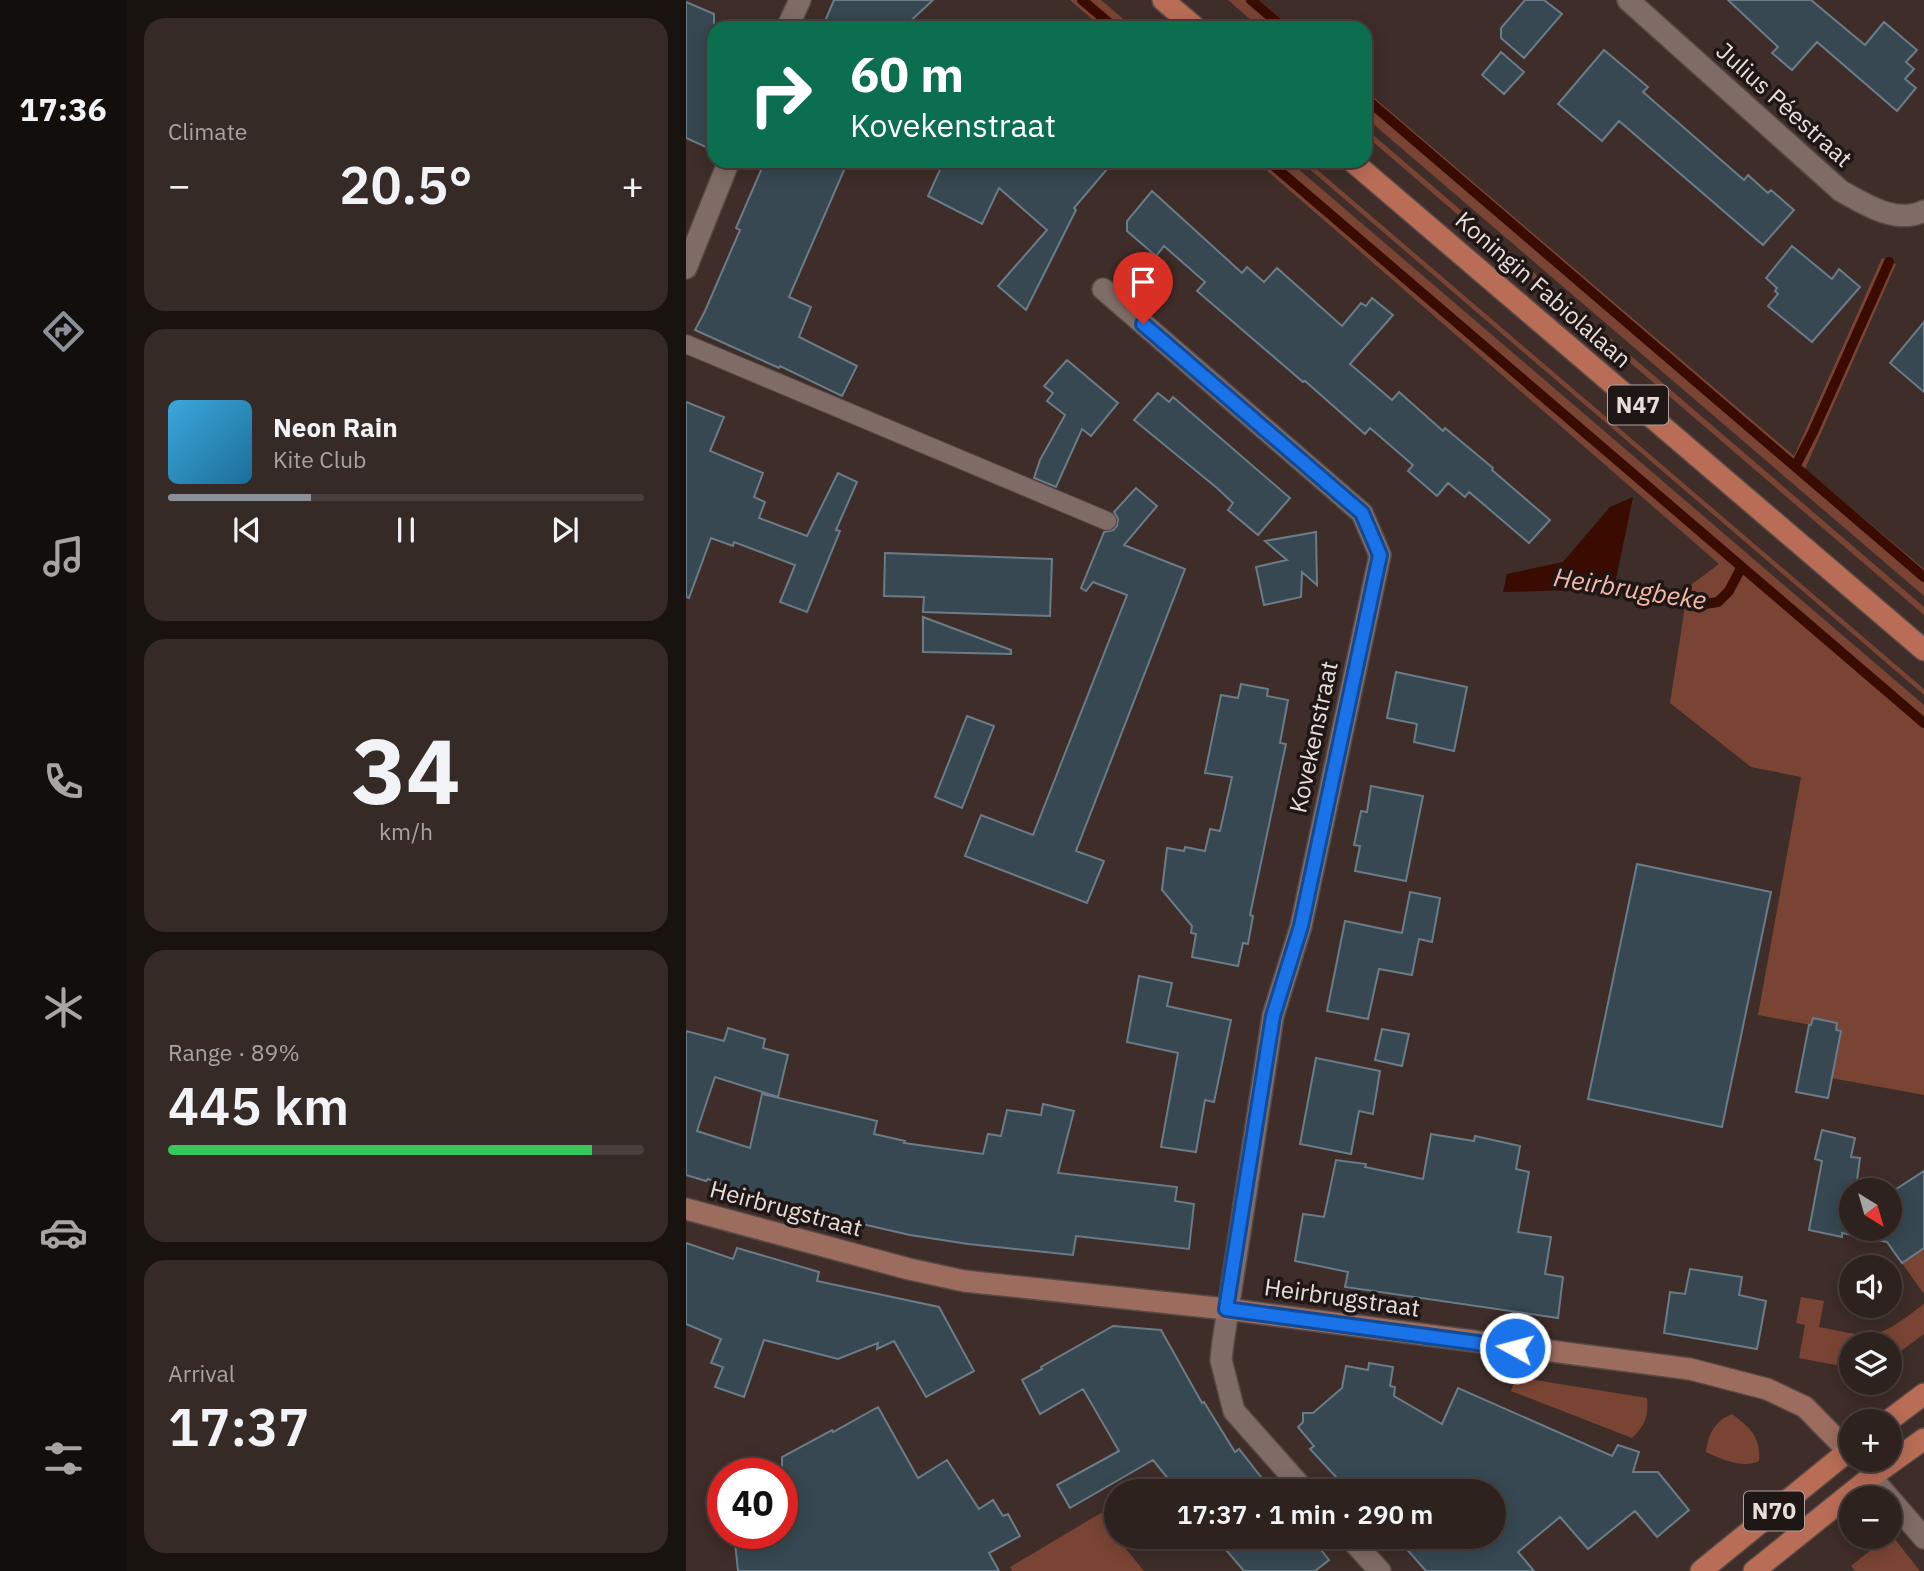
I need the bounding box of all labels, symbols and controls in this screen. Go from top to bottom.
street label: Julius Péestraat [1710,35,1859,174]
text: 60 m [850,42,964,105]
icon: right [735,49,826,140]
text: 17:36 [19,88,107,130]
text: Kovekenstraat [850,104,1056,146]
text: Climate [168,116,247,146]
text: 20.5° [339,151,473,218]
text: − [168,160,191,209]
text: + [621,160,644,209]
street label: Koningin Fabiolalaan [1449,204,1638,374]
pin [1113,252,1173,324]
icon: arrive [1124,263,1162,301]
icon: directions [39,307,88,356]
road number: N47 [1608,386,1668,424]
text: Neon Rain [273,410,398,444]
text: Kite Club [273,444,366,474]
icon: previous [228,511,266,549]
icon: pause [387,511,425,549]
icon: next [546,511,584,549]
icon: music [39,532,88,581]
water label: Heirbrugbeke [1551,559,1709,617]
street label: Kovekenstraat [1281,658,1345,816]
text: 34 [351,711,461,829]
icon: phone [39,757,88,806]
text: km/h [379,816,433,846]
icon: climate [39,983,88,1032]
text: Range · 89% [168,1037,300,1067]
text: 445 km [168,1072,349,1139]
street label: Heirbrugstraat [706,1172,866,1244]
north arrow [1839,1178,1902,1241]
map controls [1839,1178,1902,1549]
icon: car [39,1208,88,1257]
button: sound [1839,1255,1902,1318]
street label: Heirbrugstraat [1262,1270,1422,1324]
position arrow [1478,1311,1552,1385]
button: layers [1839,1332,1902,1395]
text: Arrival [168,1358,235,1388]
text: 17:37 [168,1393,309,1460]
button: + [1839,1409,1902,1472]
icon: filters [39,1434,88,1483]
speed limit sign: 40 [707,1458,798,1549]
button: − [1839,1486,1902,1549]
road number: N70 [1744,1492,1804,1530]
text: 17:37 · 1 min · 290 m [1177,1497,1433,1531]

